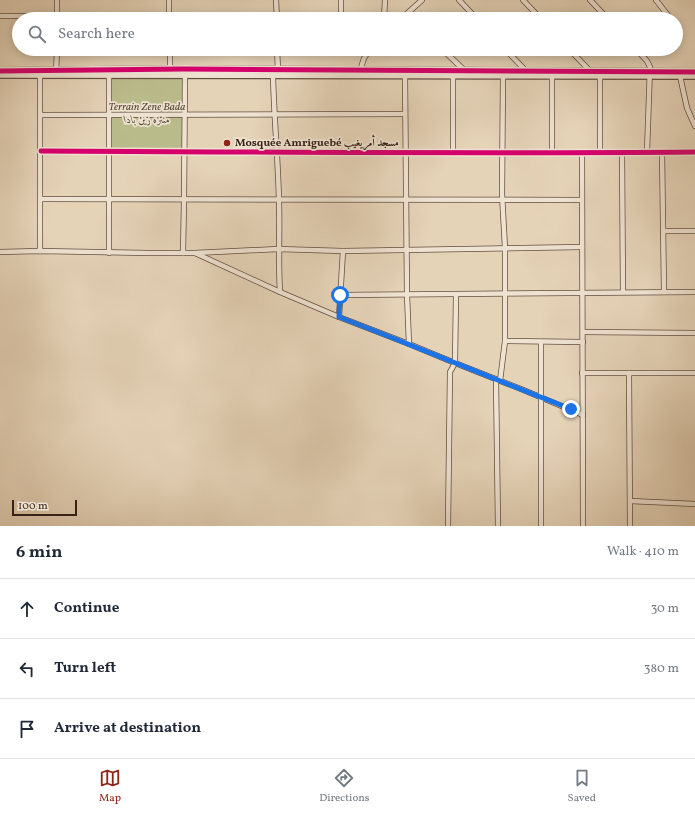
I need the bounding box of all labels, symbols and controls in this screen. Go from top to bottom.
search box [12,12,683,56]
icon: search [26,23,48,45]
text: Search here [58,24,135,45]
park label: Terrain Zene Bada منتزه زين بادا [109,100,185,128]
place label: Mosquée Amriguebé مسجد أمريغيب [235,134,399,151]
marker: Mosquée Amriguebé مسجد أمريغيب [222,138,232,148]
route start [331,286,349,304]
route end [562,400,580,418]
scale bar [12,498,77,517]
text: 100 m [18,499,48,514]
text: 6 min [16,541,62,564]
text: Walk · 410 m [607,543,679,561]
icon: ahead [16,598,38,620]
text: Continue [54,598,119,619]
text: 30 m [651,600,679,618]
icon: left [16,658,38,680]
text: Turn left [54,658,116,679]
text: 380 m [644,660,679,678]
icon: arrive [16,718,38,740]
text: Arrive at destination [54,718,201,739]
tab: Map [99,767,121,806]
tab: Directions [319,767,370,806]
tab: Saved [568,767,596,806]

